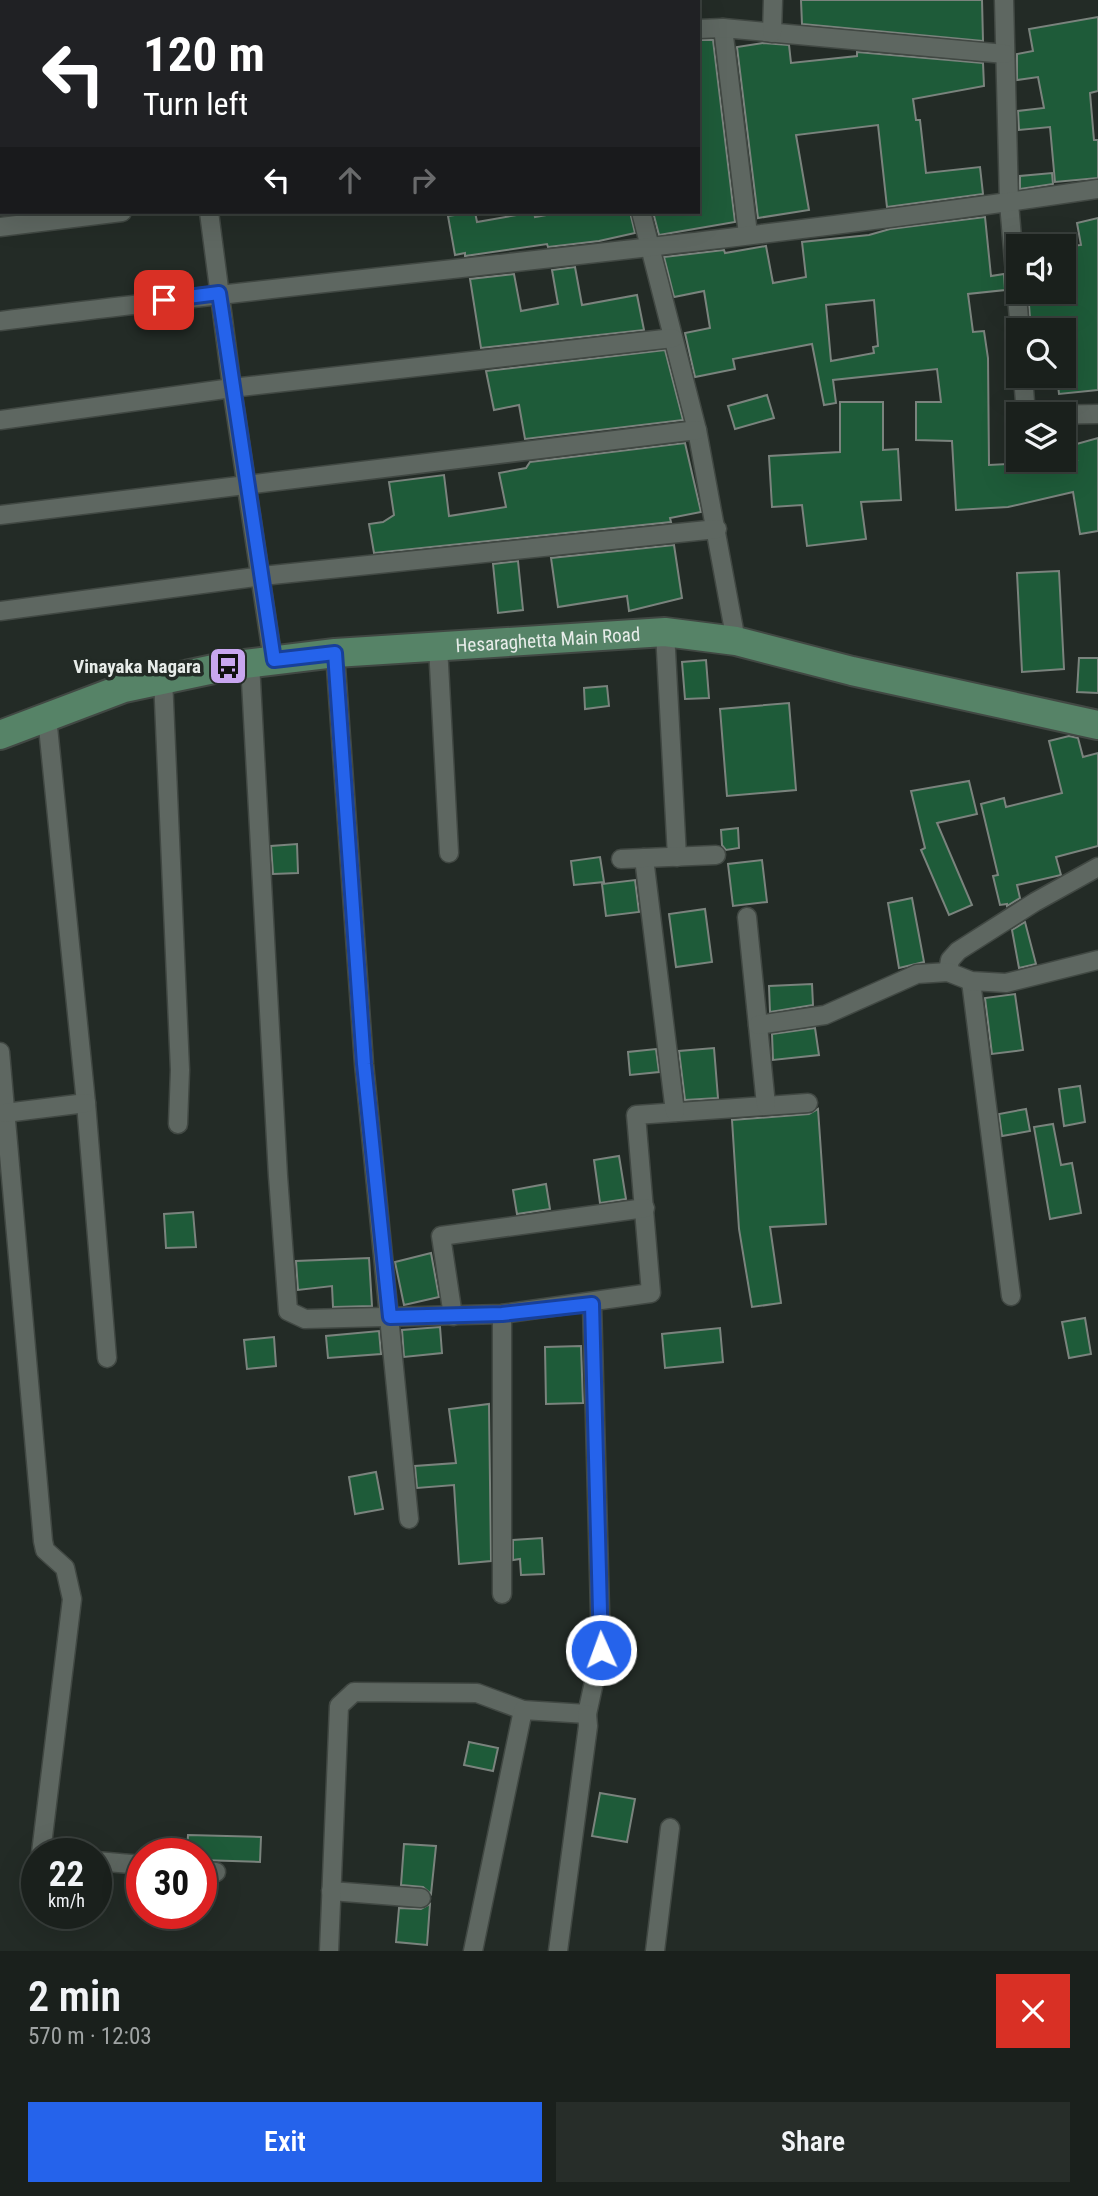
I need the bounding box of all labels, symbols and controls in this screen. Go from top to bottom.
text: 120 m [143,26,265,83]
icon: left [28,28,119,119]
text: Turn left [143,85,248,123]
icon: left [258,161,296,199]
icon: ahead [331,161,369,199]
icon: right [404,161,442,199]
map controls [1006,234,1076,472]
button: sound [1006,234,1076,304]
pin [134,270,194,330]
icon: arrive [145,281,183,319]
button: search [1006,318,1076,388]
button: layers [1006,402,1076,472]
street label: Hesaraghetta Main Road [455,622,641,657]
bus stop icon: Vinayaka Nagara [207,645,249,687]
place label: Vinayaka Nagara [73,655,201,678]
position arrow [564,1613,638,1687]
speed limit sign: 30 [126,1838,217,1929]
text: 22 [49,1854,84,1895]
text: km/h [48,1890,85,1911]
text: 2 min [28,1972,121,2021]
button: close [996,1974,1070,2048]
text: 570 m · 12:03 [28,2023,152,2050]
button: Exit [28,2102,542,2182]
button: Share [556,2102,1070,2182]

